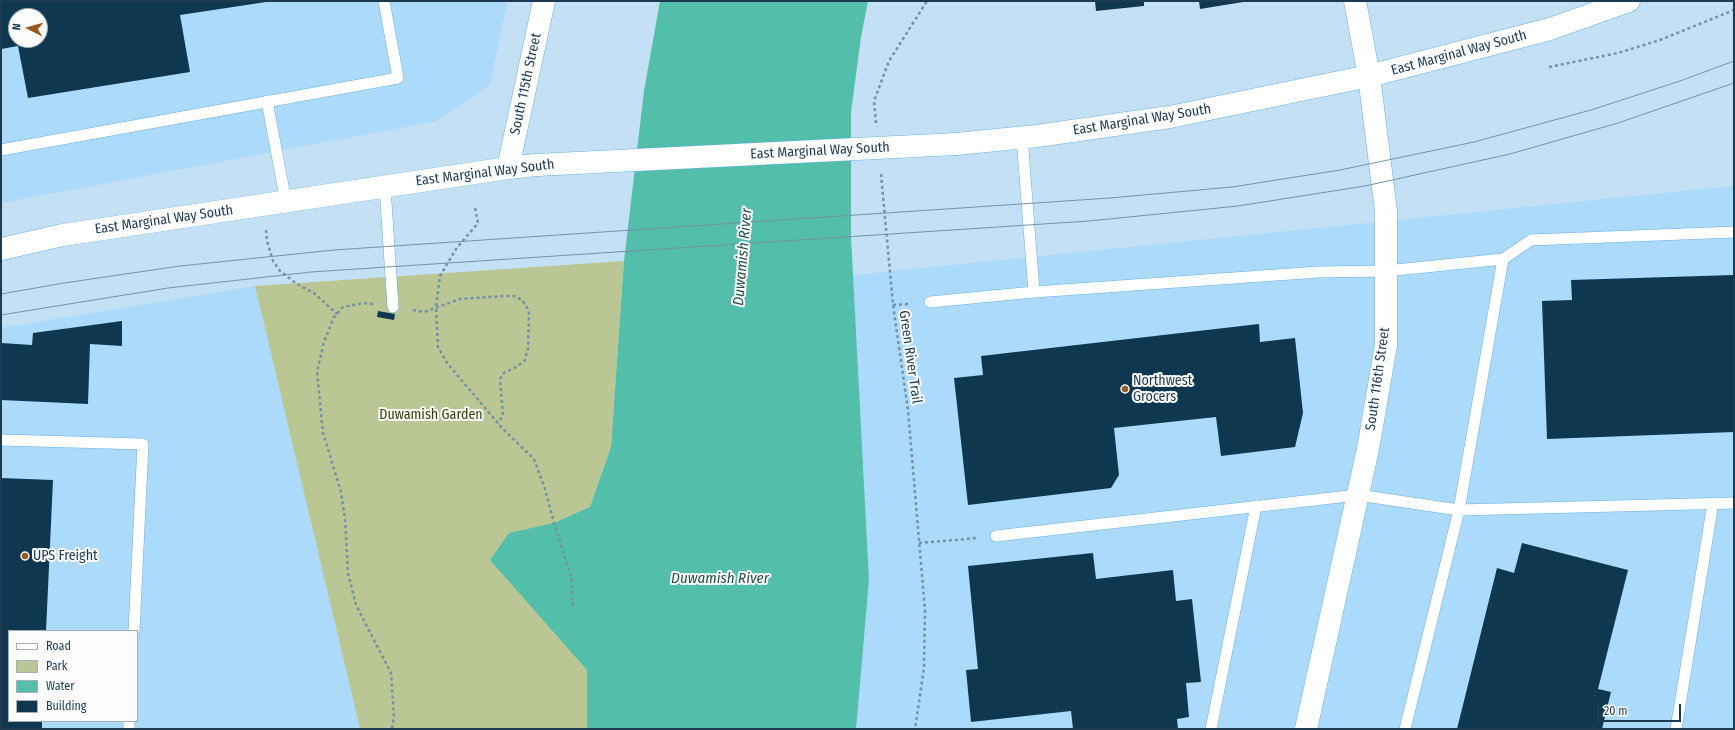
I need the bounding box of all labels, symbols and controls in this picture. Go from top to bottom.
north arrow [8,8,48,48]
text: N [10,23,23,31]
street label: East Marginal Way South [1389,27,1529,79]
street label: South 115th Street [507,32,545,136]
street label: East Marginal Way South [1072,101,1212,139]
street label: East Marginal Way South [750,139,890,163]
street label: East Marginal Way South [415,156,555,190]
street label: East Marginal Way South [94,202,234,238]
water label: Duwamish River [730,208,756,306]
street label: Green River Trail [895,309,925,405]
street label: South 116th Street [1362,326,1394,432]
place label: Northwest Grocers [1133,373,1192,406]
marker: Northwest Grocers [1120,384,1130,394]
park label: Duwamish Garden [379,407,483,423]
place label: UPS Freight [33,548,98,564]
marker: UPS Freight [20,551,30,561]
water label: Duwamish River [671,570,769,588]
legend [8,630,138,722]
text: Road [46,639,71,653]
text: Park [46,659,67,673]
text: Water [46,679,74,693]
scale bar [1599,696,1683,722]
text: Building [46,699,86,713]
text: 20 m [1604,704,1628,718]

